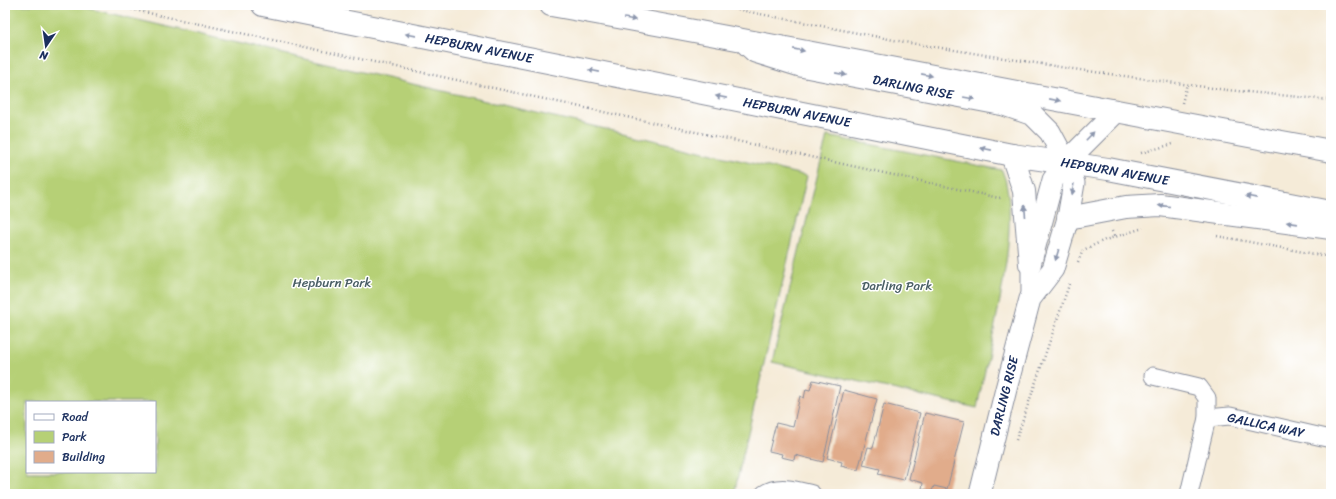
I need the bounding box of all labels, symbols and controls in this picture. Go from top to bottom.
one-way arrow [624,16,636,22]
north arrow [26,26,66,66]
street label: HEPBURN AVENUE [423,26,536,70]
one-way arrow [405,31,418,37]
text: N [38,45,51,66]
one-way arrow [793,47,806,53]
one-way arrow [588,68,600,74]
street label: DARLING RISE [871,68,956,106]
one-way arrow [835,71,847,77]
one-way arrow [921,73,933,79]
street label: HEPBURN AVENUE [741,90,854,134]
one-way arrow [715,93,727,99]
one-way arrow [963,95,975,101]
one-way arrow [1048,97,1061,103]
one-way arrow [1086,131,1095,141]
one-way arrow [980,146,992,152]
street label: HEPBURN AVENUE [1059,150,1172,192]
one-way arrow [1070,183,1076,196]
one-way arrow [1245,194,1258,200]
one-way arrow [1157,202,1170,209]
one-way arrow [1022,205,1029,217]
one-way arrow [1286,219,1298,226]
one-way arrow [1054,250,1060,262]
park label: Hepburn Park [292,271,372,294]
park label: Darling Park [862,274,932,297]
street label: DARLING RISE [983,353,1025,438]
legend [26,401,156,473]
text: Road [62,406,89,428]
street label: GALLICA WAY [1225,406,1308,445]
text: Park [62,426,87,448]
text: Building [62,446,105,468]

